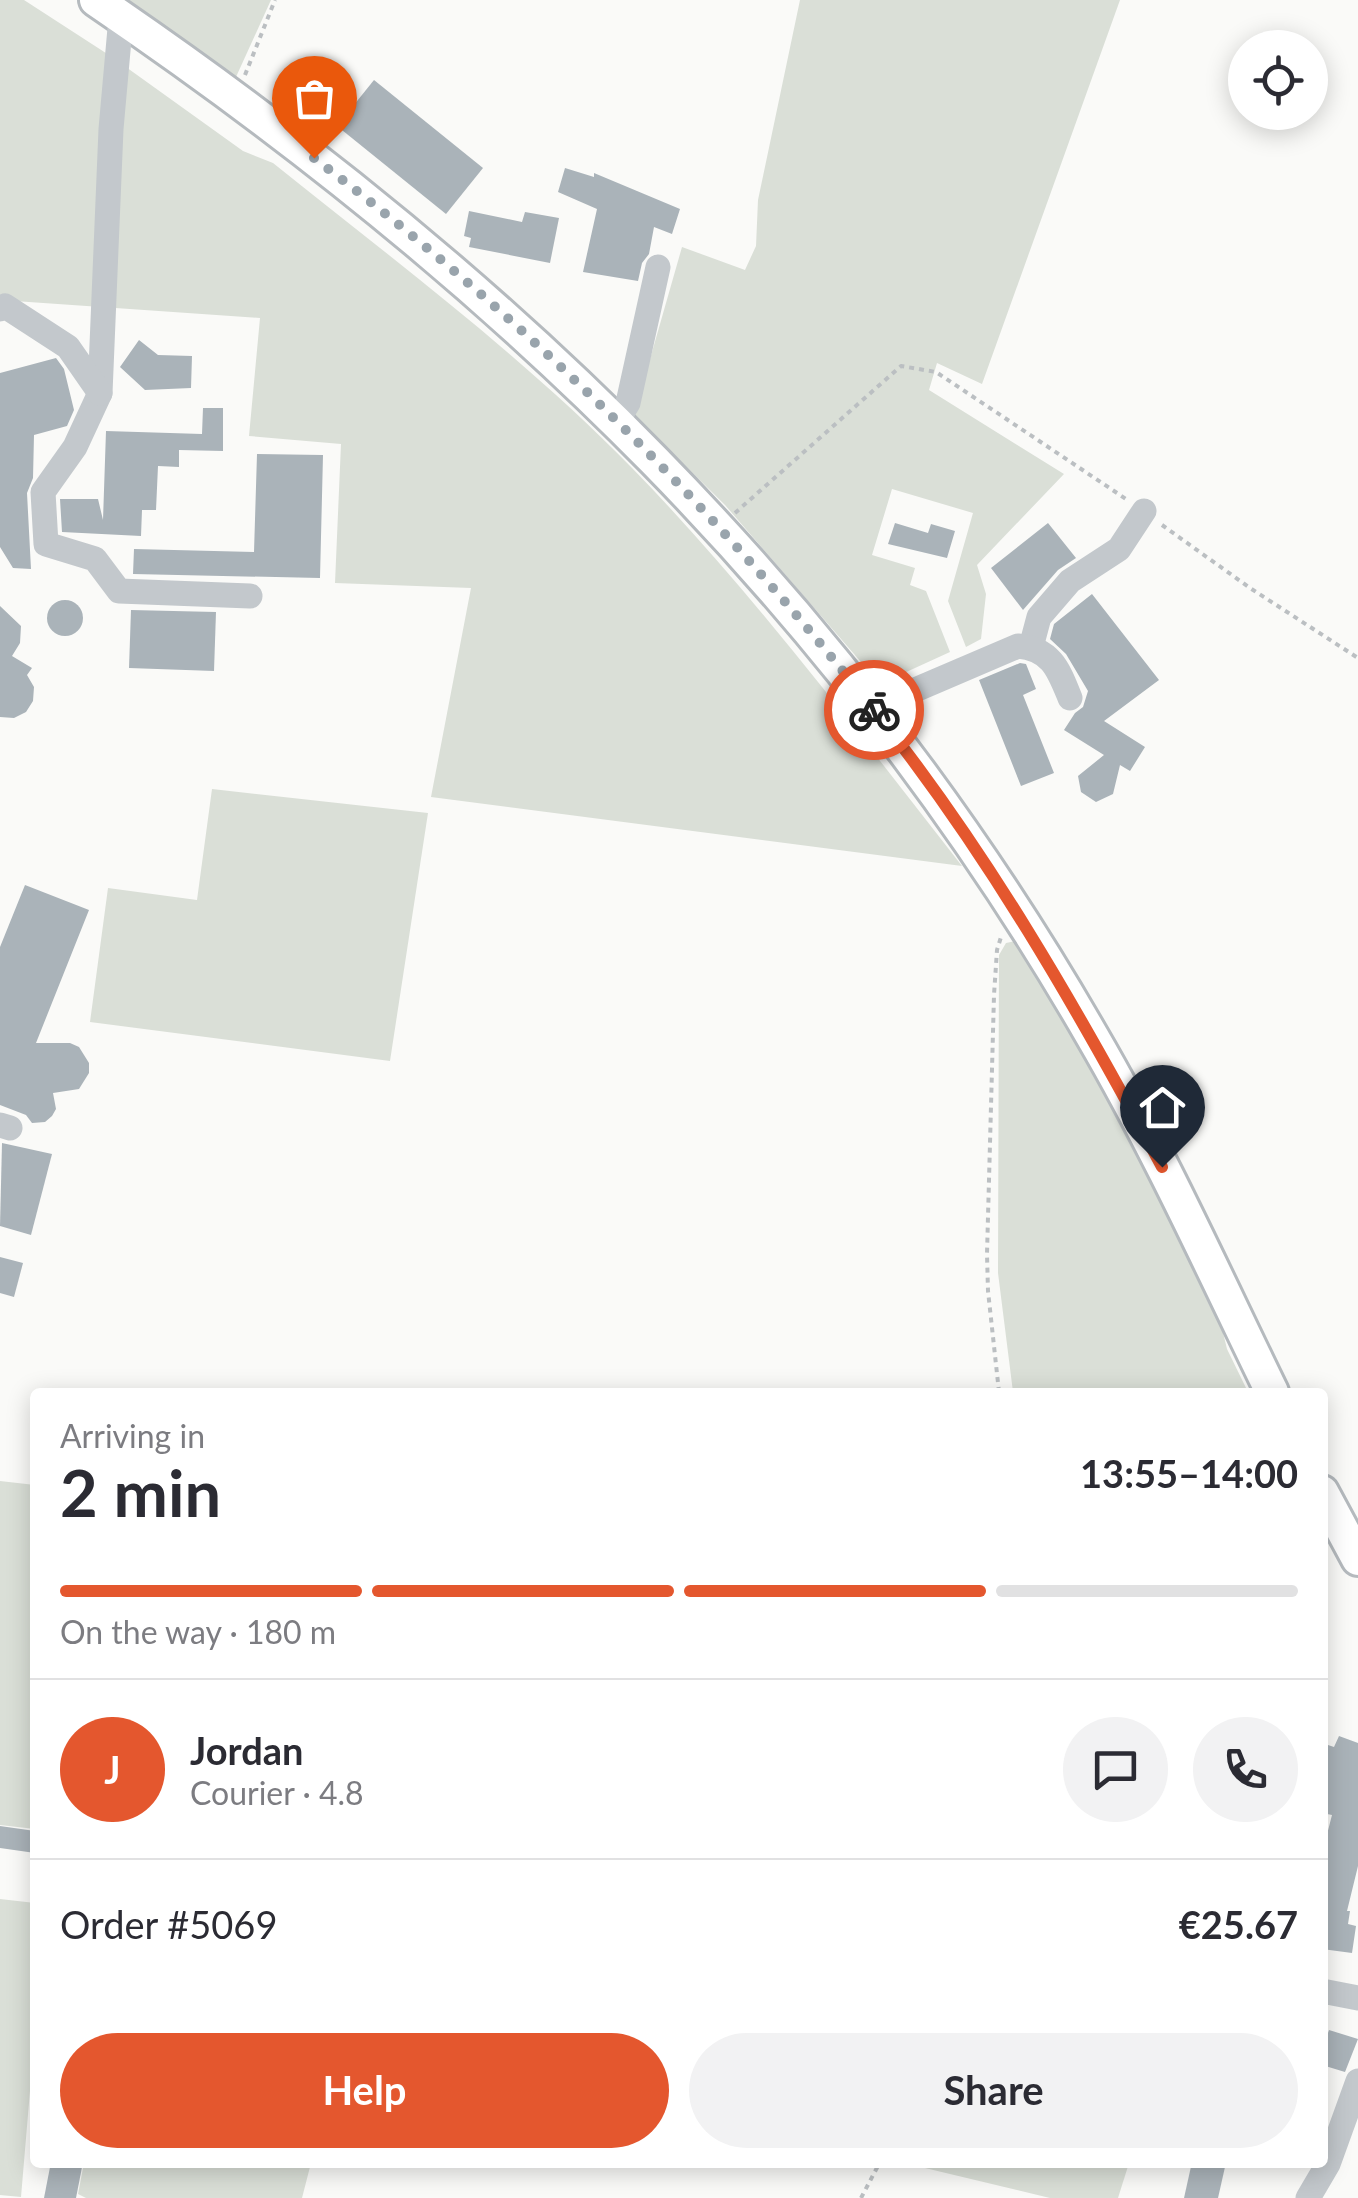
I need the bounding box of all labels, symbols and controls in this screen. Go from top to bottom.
map controls [1228,30,1328,130]
button: locate [1228,30,1328,130]
pin [272,56,357,159]
icon: bag [287,71,342,126]
courier [824,660,924,760]
icon: bike [847,683,902,738]
pin [1120,1065,1205,1168]
icon: home [1135,1080,1190,1135]
text: Arriving in [60,1416,205,1455]
text: 13:55–14:00 [1080,1450,1298,1496]
text: 2 min [60,1453,221,1531]
text: On the way · 180 m [60,1612,336,1651]
button: chat [1063,1717,1168,1822]
button: phone [1193,1717,1298,1822]
text: Jordan [190,1727,303,1773]
text: J [104,1746,121,1792]
text: Courier · 4.8 [190,1773,364,1812]
text: Order #5069 [60,1901,277,1947]
text: €25.67 [1179,1901,1298,1947]
button: Help [60,2033,669,2148]
button: Share [689,2033,1298,2148]

